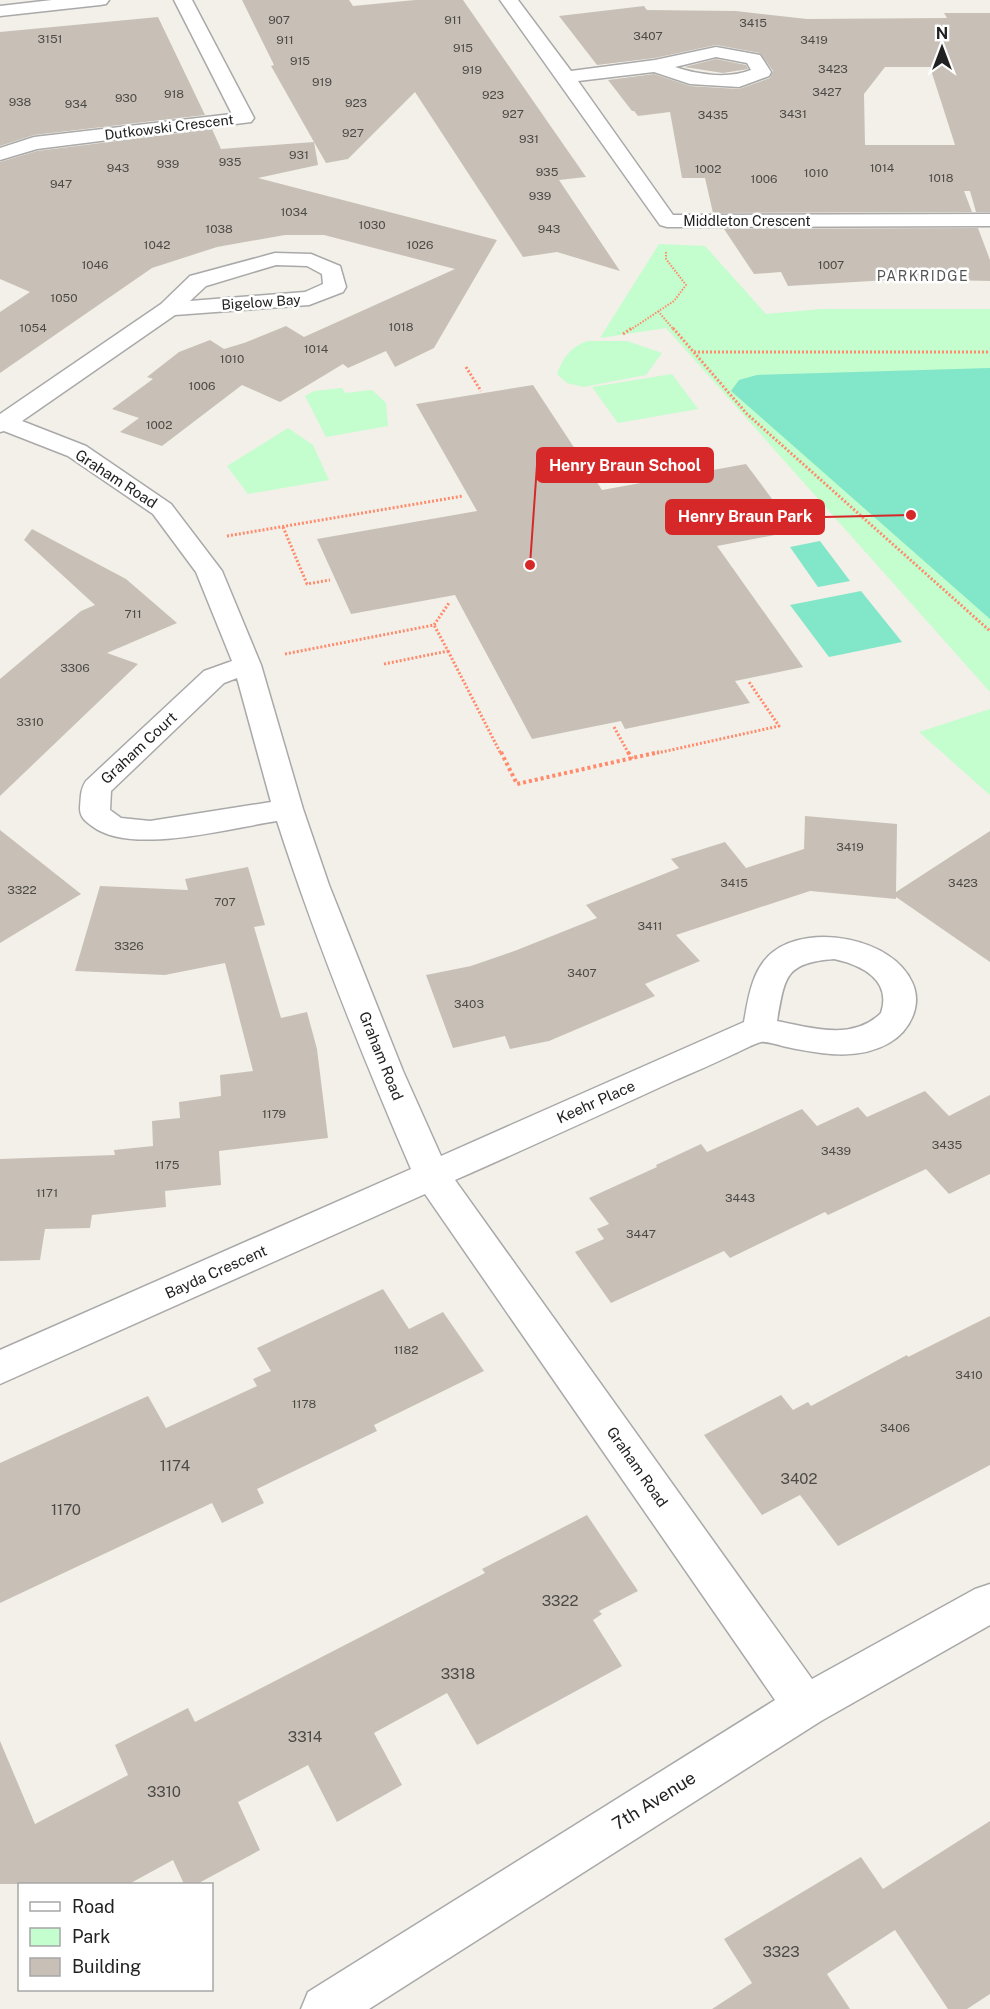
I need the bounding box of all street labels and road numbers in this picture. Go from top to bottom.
street label: Dutkowski Crescent [104,111,234,143]
street label: Middleton Crescent [683,213,811,229]
street label: Bigelow Bay [221,291,302,313]
street label: Graham Road [72,446,160,511]
street label: Graham Court [97,708,180,787]
street label: Graham Road [356,1009,407,1103]
street label: Keehr Place [554,1077,638,1126]
street label: Bayda Crescent [162,1241,270,1302]
street label: Graham Road [604,1423,671,1510]
street label: 7th Avenue [608,1767,699,1834]

